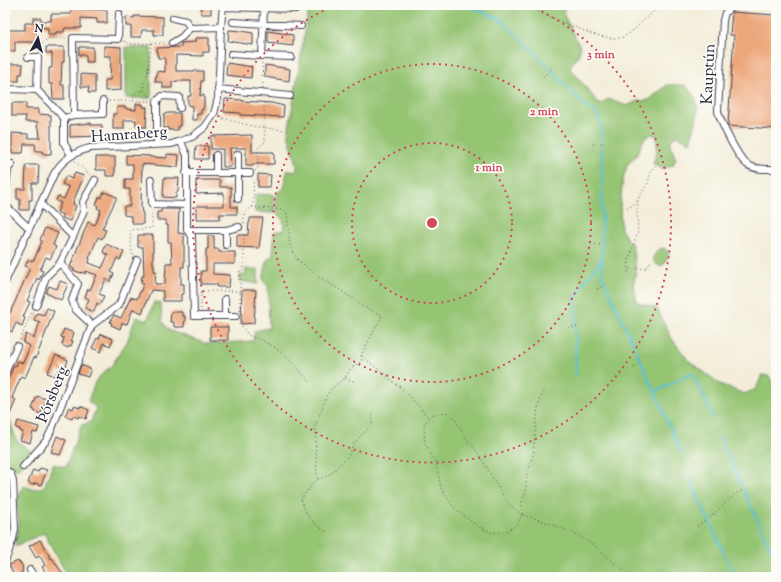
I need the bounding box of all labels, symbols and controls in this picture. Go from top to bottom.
north arrow [18,18,58,58]
text: N [33,20,45,38]
street label: Kauptún [696,43,723,105]
text: 3 min [587,46,616,64]
text: 2 min [530,103,559,121]
street label: Hamraberg [90,121,168,150]
text: 1 min [474,159,503,177]
centre of rings [425,216,439,230]
street label: Þórsberg [32,363,75,427]

